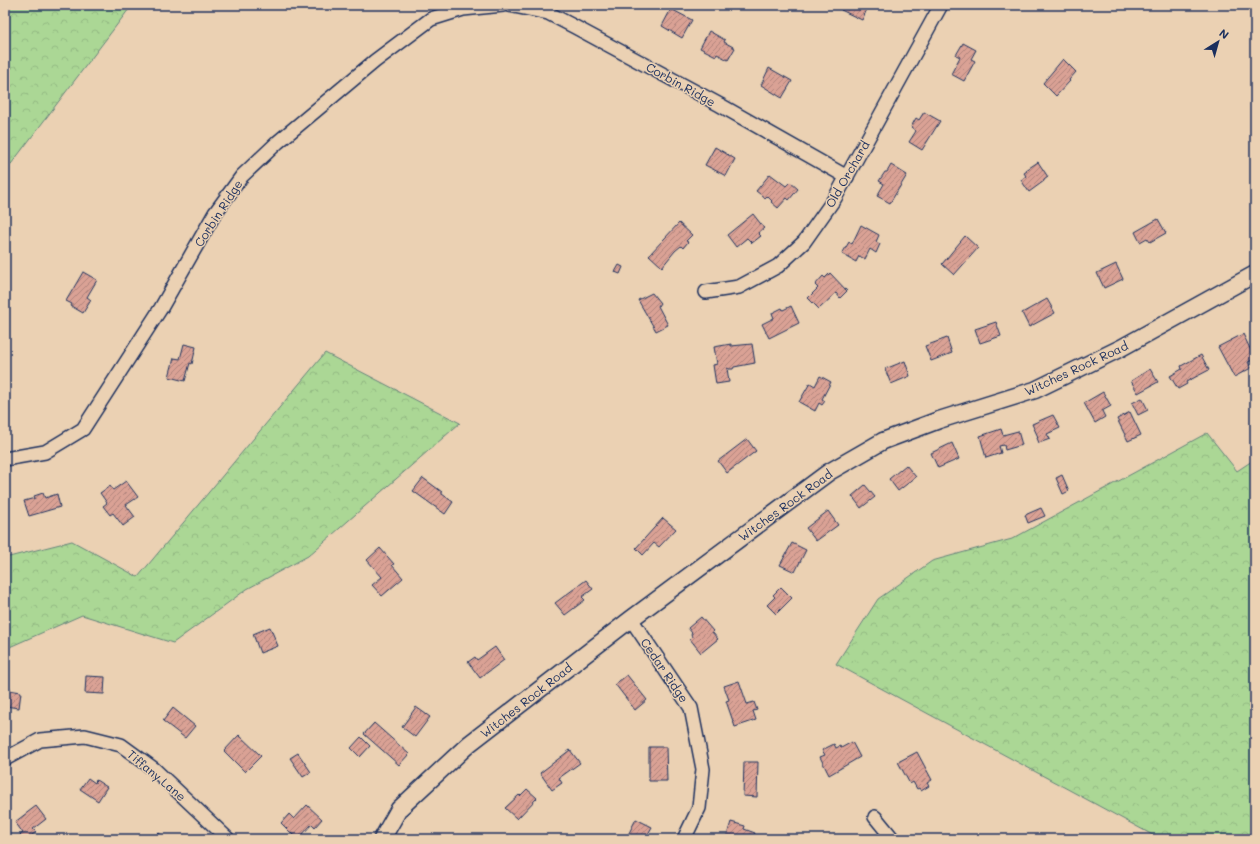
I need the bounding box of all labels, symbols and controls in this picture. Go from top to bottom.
north arrow [1198,22,1238,62]
text: N [1216,25,1232,42]
street label: Corbin Ridge [644,58,718,110]
street label: Old Orchard [821,137,873,210]
street label: Corbin Ridge [190,176,246,250]
street label: Witches Rock Road [1022,337,1131,399]
street label: Witches Rock Road [735,465,835,545]
street label: Cedar Ridge [638,635,692,705]
street label: Witches Rock Road [477,659,576,741]
street label: Tiffany Lane [124,746,190,804]

